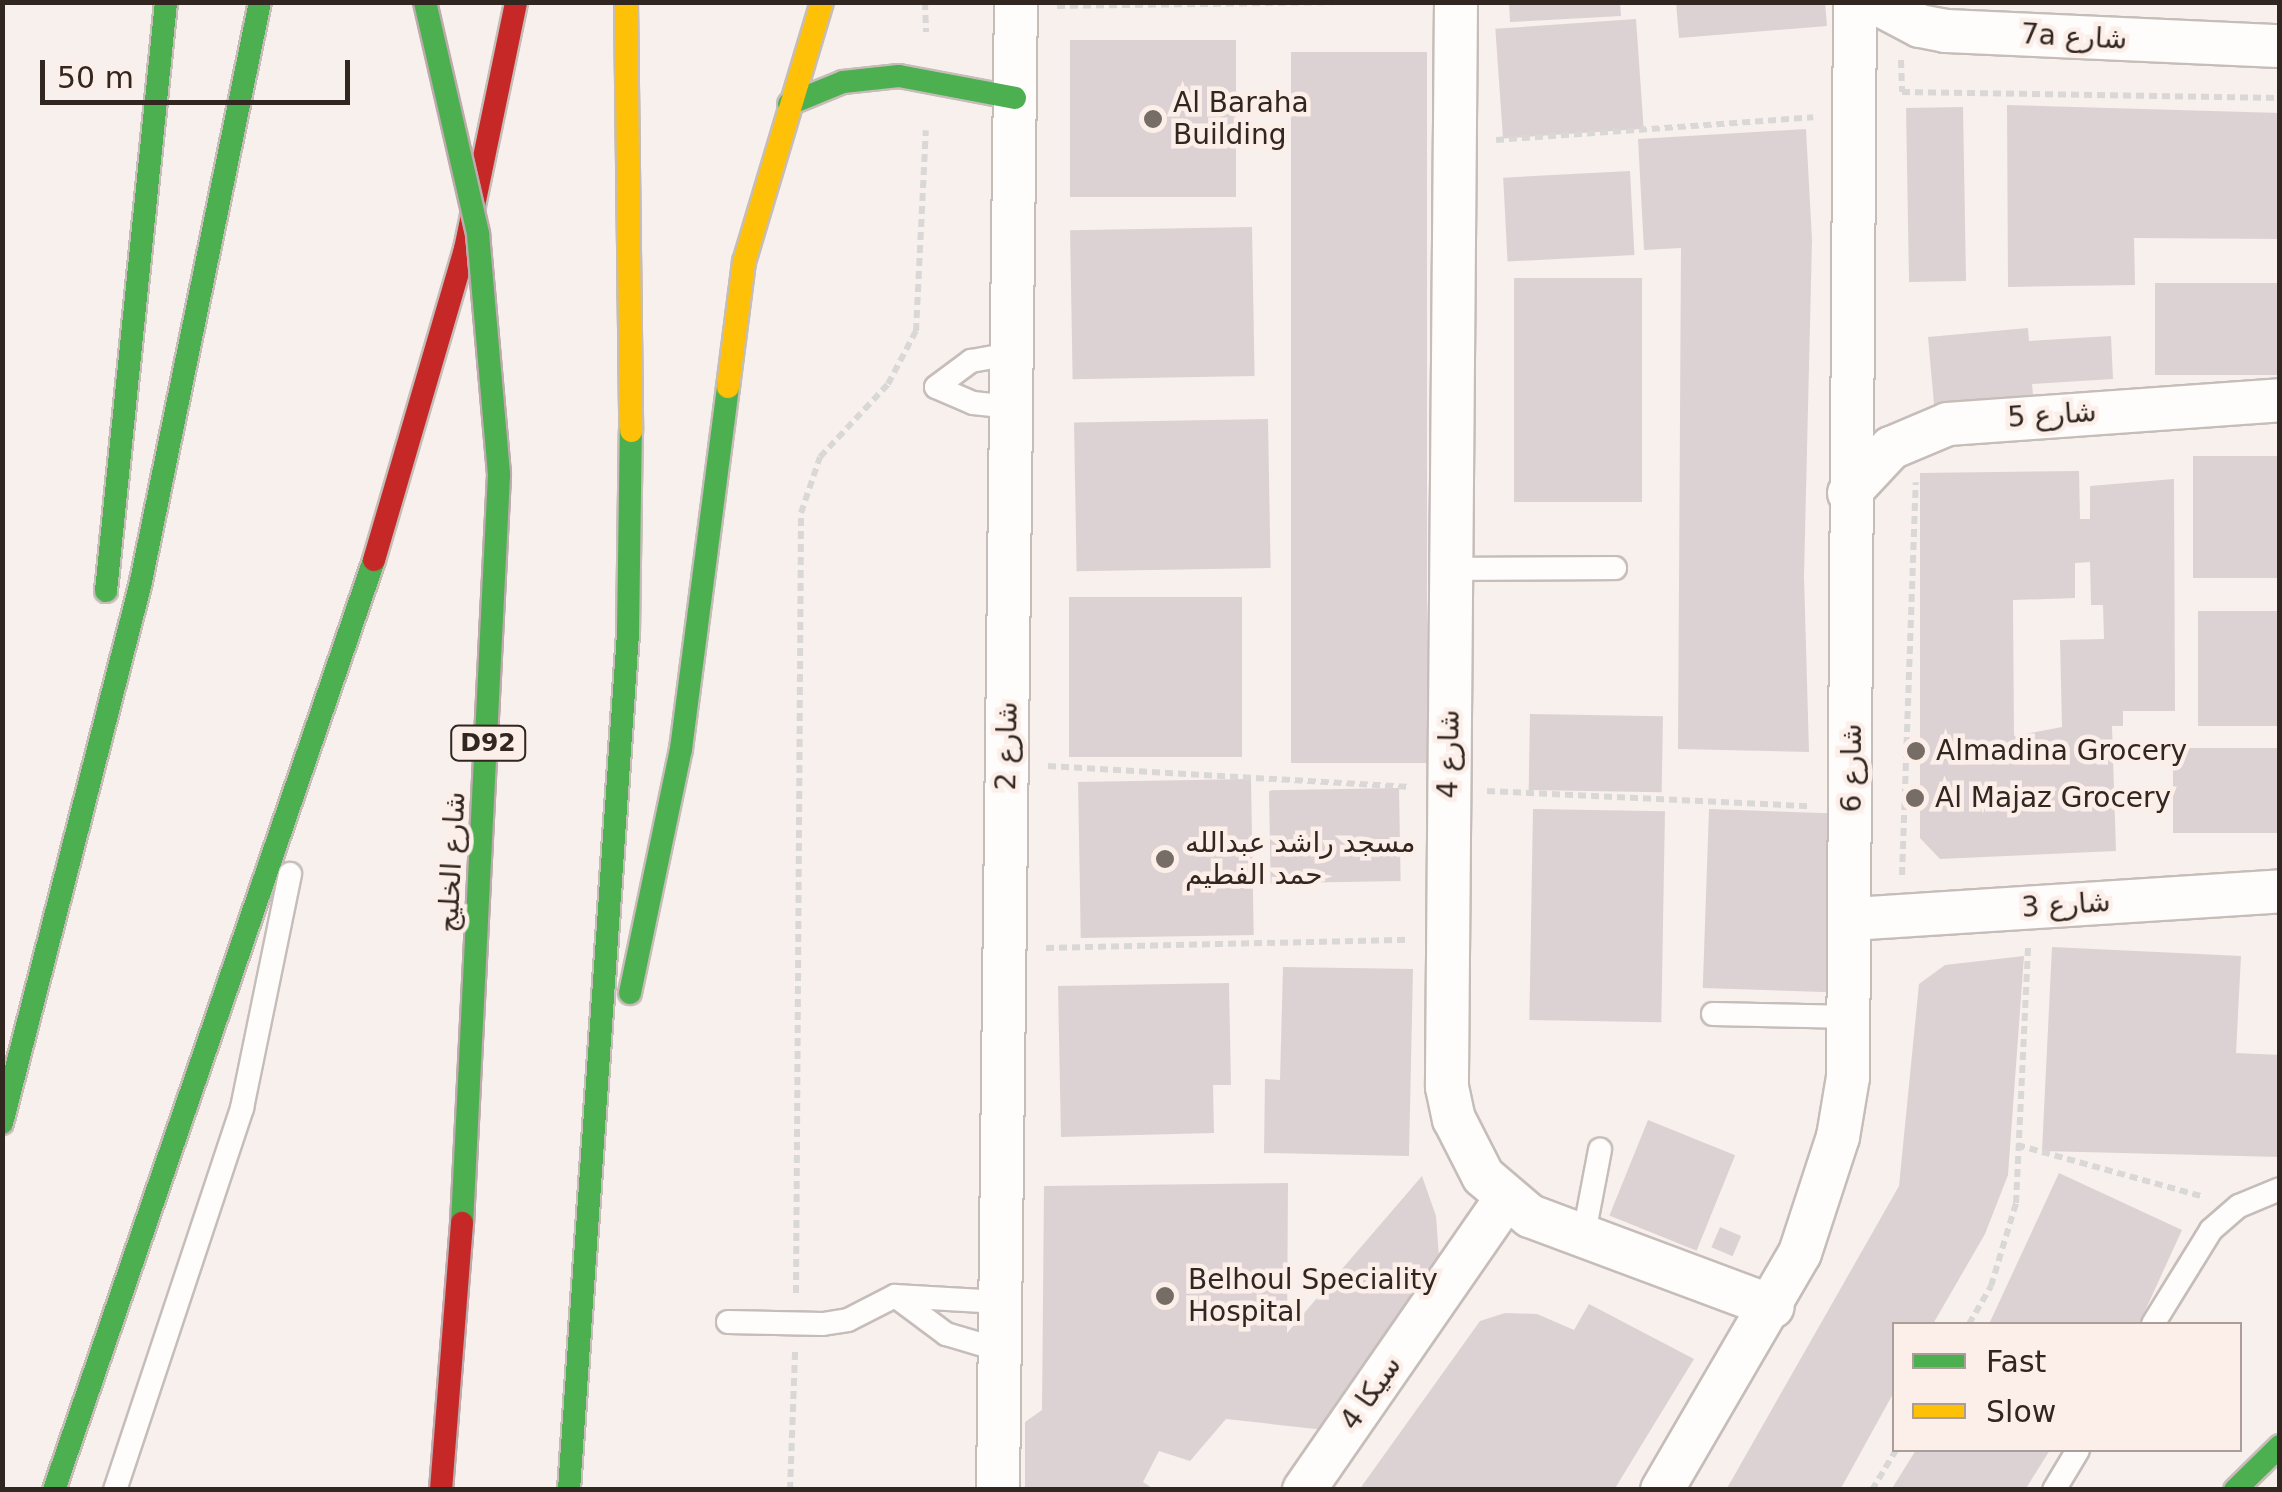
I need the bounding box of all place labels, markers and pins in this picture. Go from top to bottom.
place label: Al Baraha Building [1173,86,1309,152]
marker: Al Baraha Building [1142,108,1164,130]
place label: Almadina Grocery [1936,734,2187,768]
marker: Almadina Grocery [1905,740,1927,762]
place label: Al Majaz Grocery [1935,781,2171,815]
marker: Al Majaz Grocery [1904,787,1926,809]
place label: مسجد راشد عبدالله حمد الفطيم [1185,826,1415,892]
marker: مسجد راشد عبدالله حمد الفطيم [1154,848,1176,870]
place label: Belhoul Speciality Hospital [1188,1263,1438,1329]
marker: Belhoul Speciality Hospital [1152,1283,1178,1309]

